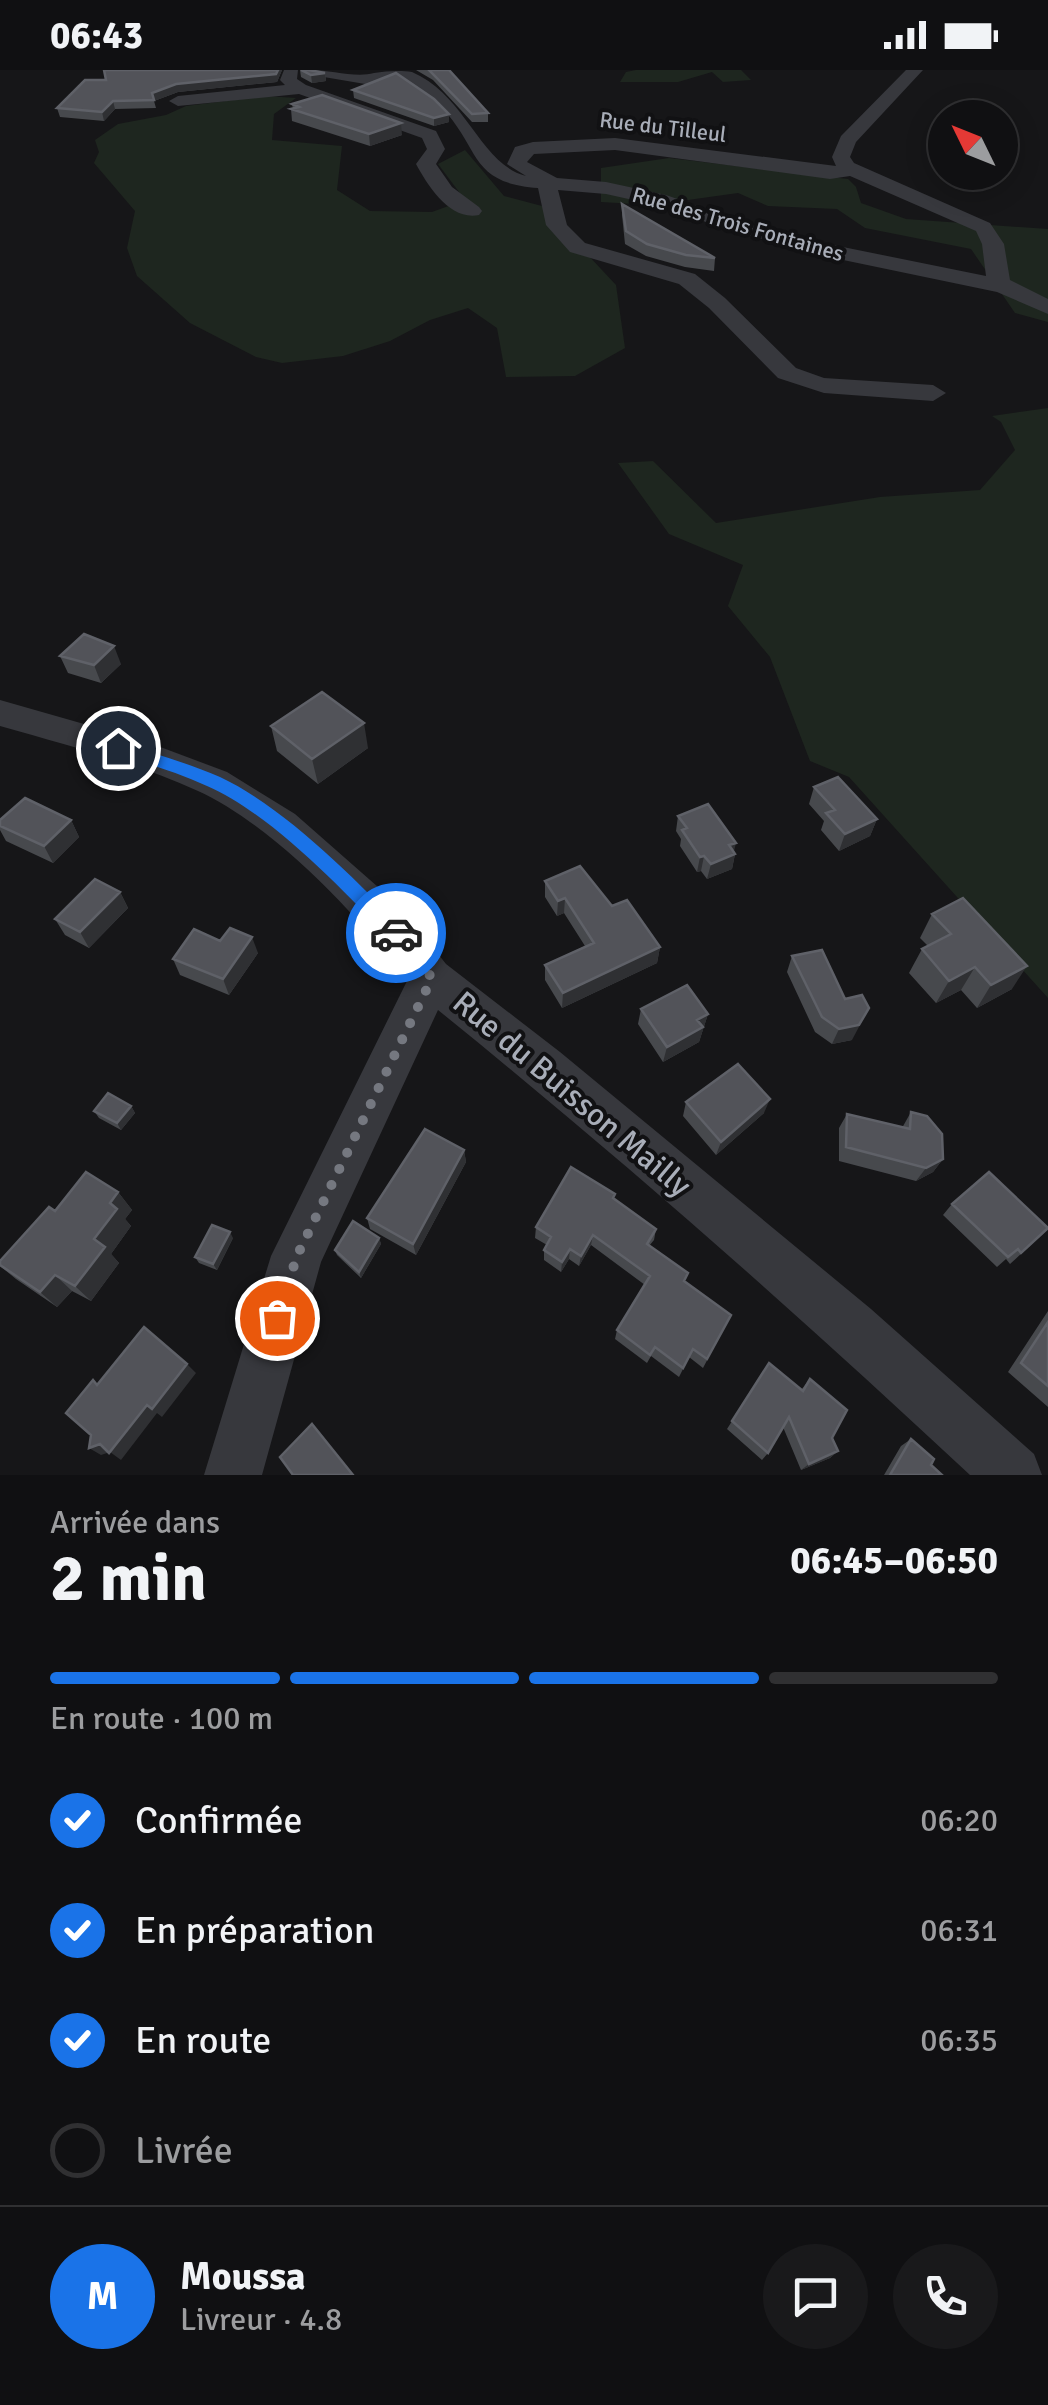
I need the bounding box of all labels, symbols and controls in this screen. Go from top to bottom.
text: 06:43 [50,12,143,59]
north arrow [928,100,1018,190]
map controls [928,100,1018,190]
street label: Rue du Tilleul [598,106,728,148]
street label: Rue des Trois Fontaines [629,181,847,267]
pin [76,706,161,791]
icon: home [91,721,146,776]
courier [346,883,446,983]
icon: car [369,906,424,961]
street label: Rue du Buisson Mailly [445,983,699,1205]
pin [235,1276,320,1361]
icon: bag [250,1291,305,1346]
text: Arrivée dans [50,1503,220,1542]
text: 06:45–06:50 [790,1537,998,1584]
text: 2 min [50,1539,207,1619]
text: En route · 100 m [50,1699,273,1738]
icon: check [50,1793,105,1848]
text: Confirmée [135,1797,303,1844]
text: 06:20 [920,1801,998,1840]
icon: check [50,1903,105,1958]
text: En préparation [135,1907,374,1954]
text: 06:31 [920,1911,998,1950]
icon: check [50,2013,105,2068]
text: En route [135,2017,271,2064]
text: 06:35 [920,2021,998,2060]
text: Livrée [135,2127,233,2174]
button: chat [763,2244,868,2349]
button: phone [893,2244,998,2349]
text: Moussa [180,2253,306,2300]
text: M [87,2273,118,2320]
text: Livreur · 4.8 [180,2300,342,2339]

